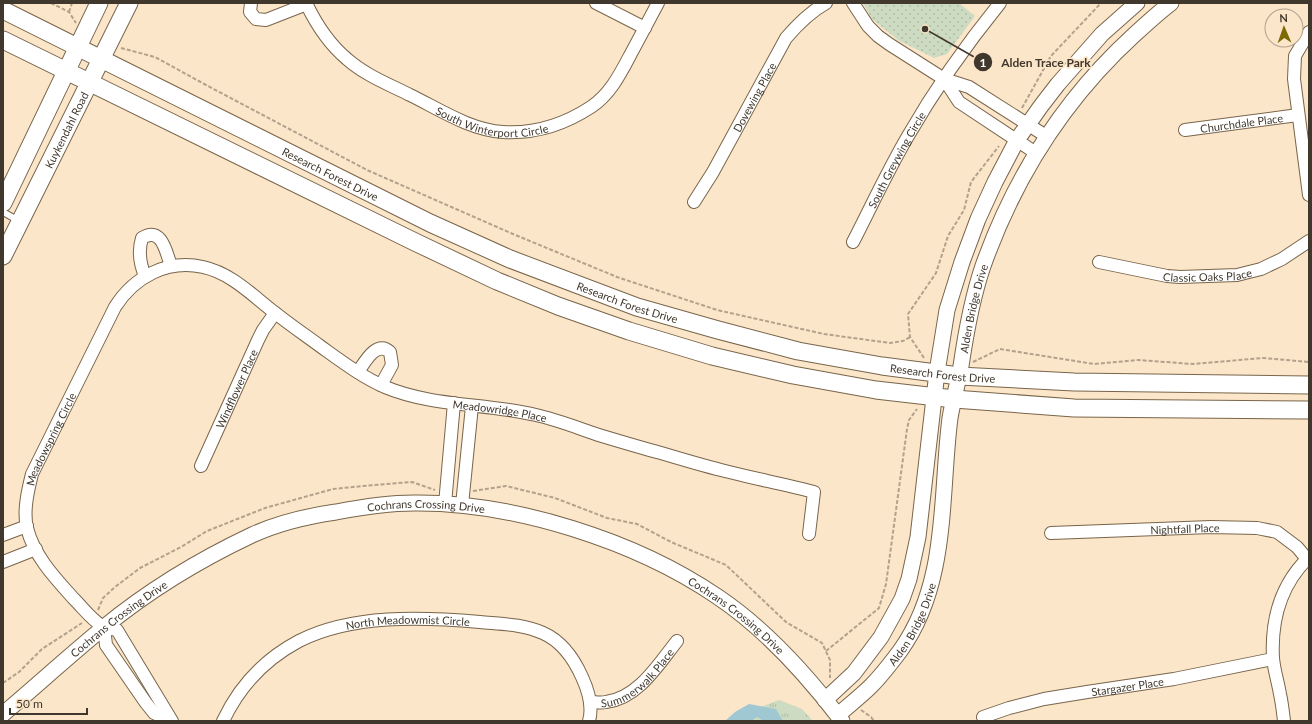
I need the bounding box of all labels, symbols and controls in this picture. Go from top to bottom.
north arrow [1264,8,1304,48]
text: N [1279,11,1288,24]
callout: Alden Trace Park [973,50,1099,74]
text: 1 [980,55,987,70]
text: Alden Trace Park [1000,55,1091,70]
street label: Dovewing Place [730,60,778,134]
street label: Kuykendahl Road [41,89,90,170]
street label: South Winterport Circle [434,103,550,139]
street label: South Greywing Circle [865,109,928,210]
street label: Churchdale Place [1199,111,1284,134]
street label: Research Forest Drive [280,144,381,203]
street label: Alden Bridge Drive [957,262,990,354]
street label: Classic Oaks Place [1162,265,1253,284]
street label: Research Forest Drive [575,278,680,325]
street label: Windflower Place [212,347,260,430]
street label: Research Forest Drive [889,361,996,384]
street label: Meadowspring Circle [23,390,78,487]
street label: Meadowridge Place [452,397,549,424]
street label: Cochrans Crossing Drive [366,496,486,515]
street label: Nightfall Place [1150,520,1220,536]
street label: Cochrans Crossing Drive [686,574,788,656]
street label: Cochrans Crossing Drive [67,577,169,659]
street label: Alden Bridge Drive [885,581,938,668]
street label: North Meadowmist Circle [344,612,471,631]
street label: Summerwalk Place [600,645,676,709]
street label: Stargazer Place [1090,674,1165,698]
scale bar [10,690,87,716]
text: 50 m [16,696,43,711]

